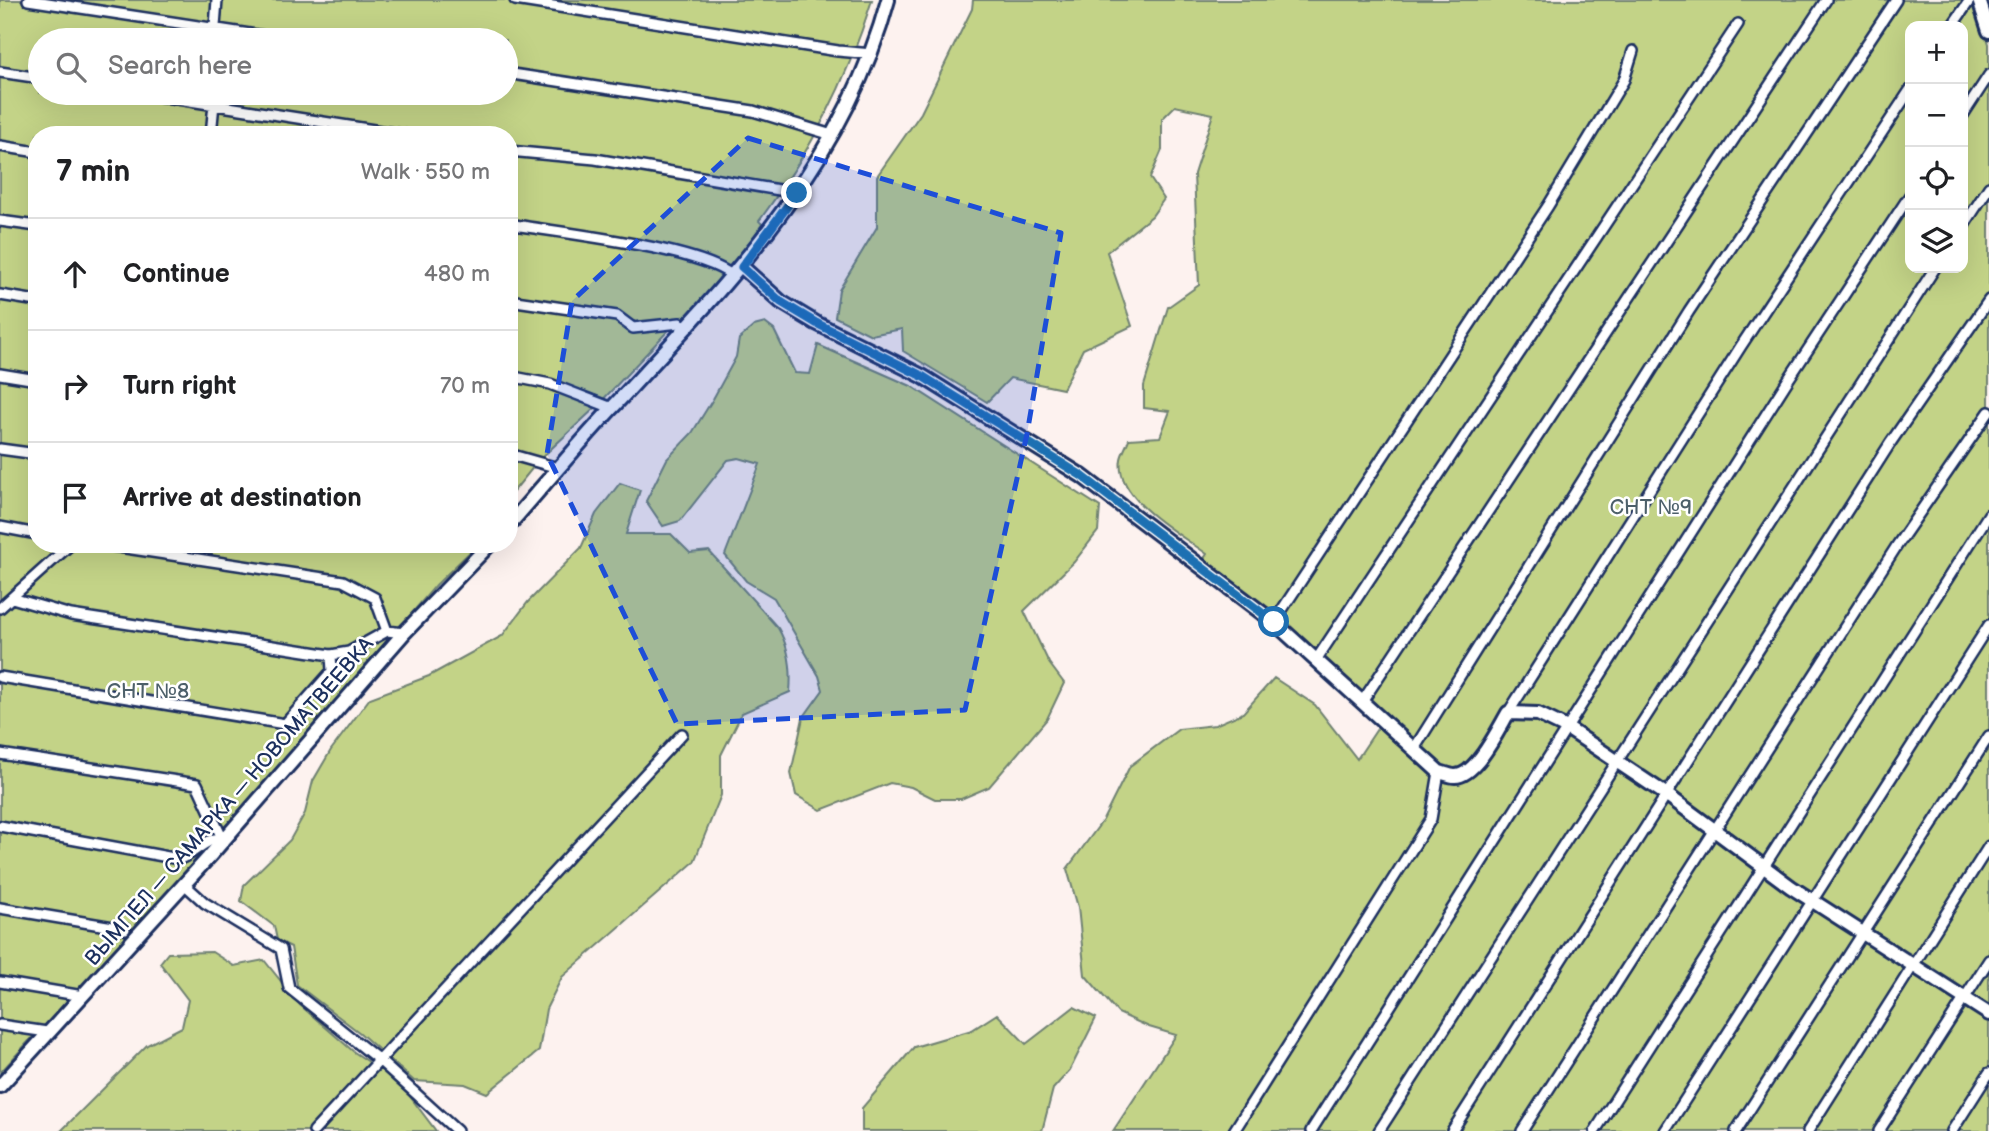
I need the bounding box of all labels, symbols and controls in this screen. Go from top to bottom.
map controls [1905,21,1968,273]
button: + [1905,21,1968,84]
search box [28,28,518,105]
icon: search [52,48,90,86]
text: Search here [108,51,252,82]
button: − [1905,84,1968,147]
button: locate [1905,147,1968,210]
text: 7 min [56,154,130,190]
text: Walk · 550 m [361,158,490,186]
route end [781,177,812,208]
button: layers [1905,210,1968,273]
icon: ahead [56,255,94,293]
text: Continue [123,259,230,290]
text: 480 m [424,260,490,288]
icon: right [56,367,94,405]
text: Turn right [123,371,236,402]
text: 70 m [440,372,490,400]
icon: arrive [56,479,94,517]
text: Arrive at destination [123,483,362,514]
park label: СНТ №9 [1610,495,1692,520]
route start [1258,606,1289,637]
street label: ВЫМПЕЛ — САМАРКА — НОВОМАТВЕЕВКА [80,632,379,971]
park label: СНТ №8 [107,679,189,704]

